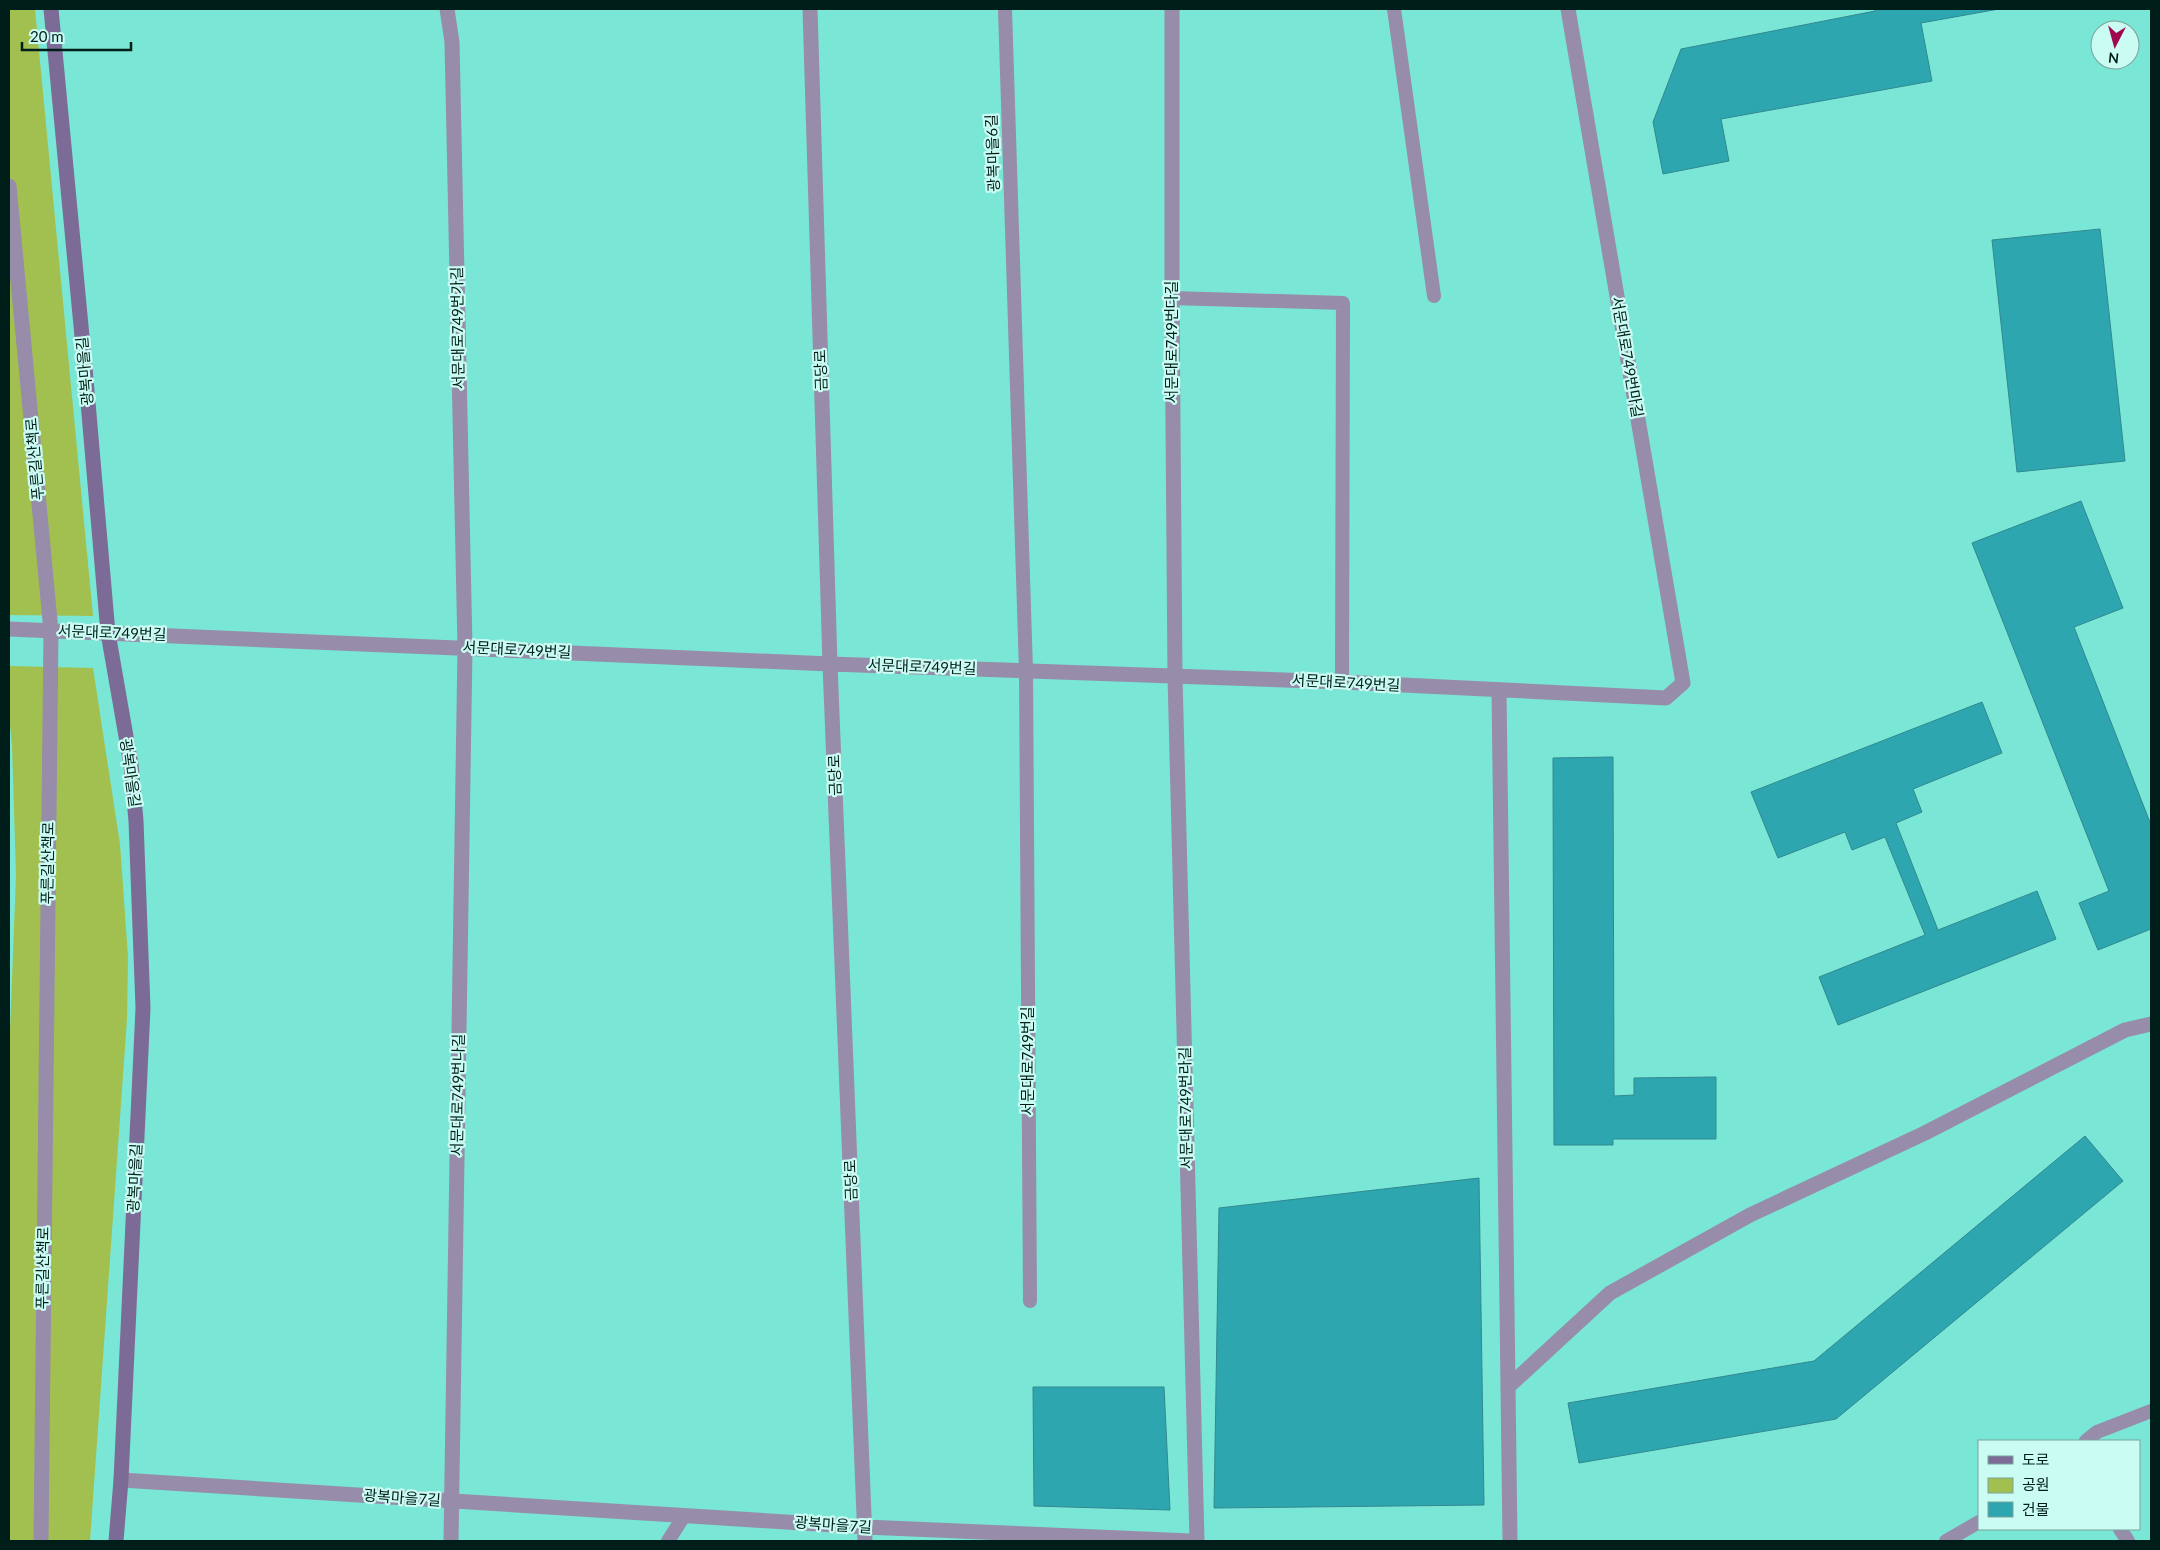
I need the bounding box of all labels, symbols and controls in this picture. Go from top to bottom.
scale bar [22,20,131,52]
north arrow [2090,20,2140,70]
text: 20 m [30,27,64,45]
text: N [2107,49,2120,67]
street label: 광복마을6길 [982,114,1002,192]
street label: 서문대로749번가길 [447,267,467,390]
street label: 서문대로749번다길 [1162,281,1180,403]
street label: 서문대로749번마길 [1608,295,1648,419]
street label: 광복마을길 [72,336,96,406]
street label: 금당로 [810,349,830,391]
street label: 푸른길산책로 [21,417,47,501]
street label: 서문대로749번길 [57,621,167,643]
street label: 서문대로749번길 [462,637,572,661]
street label: 서문대로749번길 [867,655,977,677]
street label: 서문대로749번길 [1291,670,1401,694]
street label: 광복마을길 [117,737,145,808]
street label: 금당로 [824,754,844,796]
street label: 푸른길산책로 [37,821,57,905]
street label: 서문대로749번길 [1018,1007,1036,1115]
street label: 서문대로749번나길 [447,1033,467,1156]
street label: 서문대로749번라길 [1175,1047,1195,1170]
street label: 광복마을길 [123,1143,145,1213]
street label: 금당로 [840,1159,860,1201]
street label: 푸른길산책로 [32,1226,52,1310]
legend [1978,1440,2140,1530]
text: 도로 [2022,1450,2050,1468]
text: 공원 [2022,1475,2050,1493]
street label: 광복마을7길 [363,1485,441,1509]
text: 건물 [2022,1500,2050,1518]
street label: 광복마을7길 [794,1512,872,1536]

